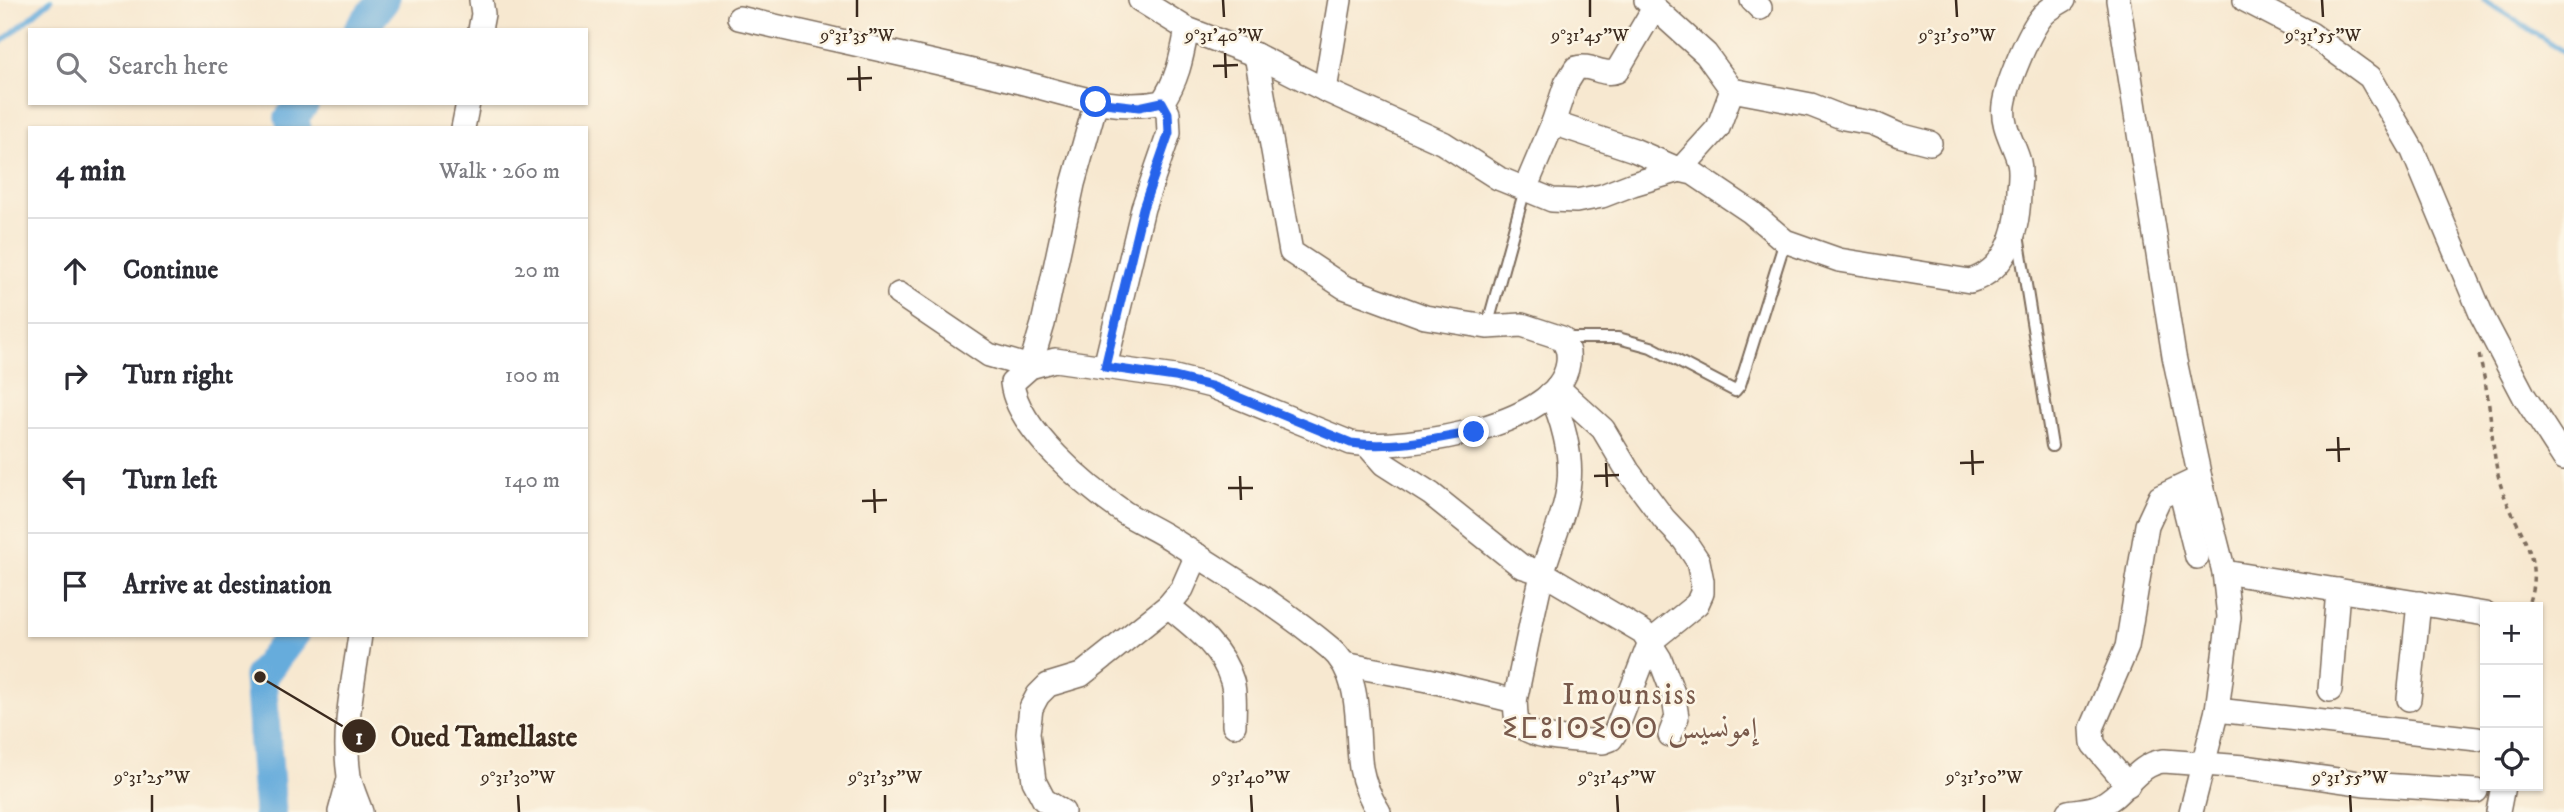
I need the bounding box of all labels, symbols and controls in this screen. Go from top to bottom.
text: 9°31'35"W [819,25,894,47]
text: 9°31'40"W [1184,25,1264,47]
text: 9°31'45"W [1550,25,1629,47]
text: 9°31'50"W [1918,25,1996,47]
text: 9°31'55"W [2284,25,2362,47]
search box [28,28,588,105]
icon: search [52,48,90,86]
text: Search here [108,50,228,83]
route start [1080,86,1111,117]
text: 4 min [56,153,126,190]
text: Walk · 260 m [439,157,560,186]
icon: ahead [56,252,94,290]
text: Continue [123,254,218,287]
text: 20 m [514,256,560,285]
icon: right [56,357,94,395]
text: Turn right [123,359,233,392]
text: 100 m [505,361,560,390]
route end [1458,416,1489,447]
icon: left [56,462,94,500]
text: Turn left [123,464,217,497]
text: 140 m [504,466,560,495]
icon: arrive [56,567,94,605]
text: Arrive at destination [123,569,332,602]
map controls [2480,602,2543,791]
button: + [2480,602,2543,665]
button: − [2480,665,2543,728]
district label: Imounsiss ⵉⵎⵓⵏⵙⵉⵙⵙ إمونسيس [1502,677,1760,748]
callout: Oued Tamellaste [342,712,591,761]
text: Oued Tamellaste [391,720,578,755]
text: 1 [355,725,363,751]
button: locate [2480,728,2543,791]
text: 9°31'25"W [113,767,190,789]
text: 9°31'30"W [480,767,556,789]
text: 9°31'35"W [847,767,922,789]
text: 9°31'40"W [1211,767,1291,789]
text: 9°31'45"W [1577,767,1656,789]
text: 9°31'50"W [1945,767,2023,789]
text: 9°31'55"W [2311,767,2389,789]

